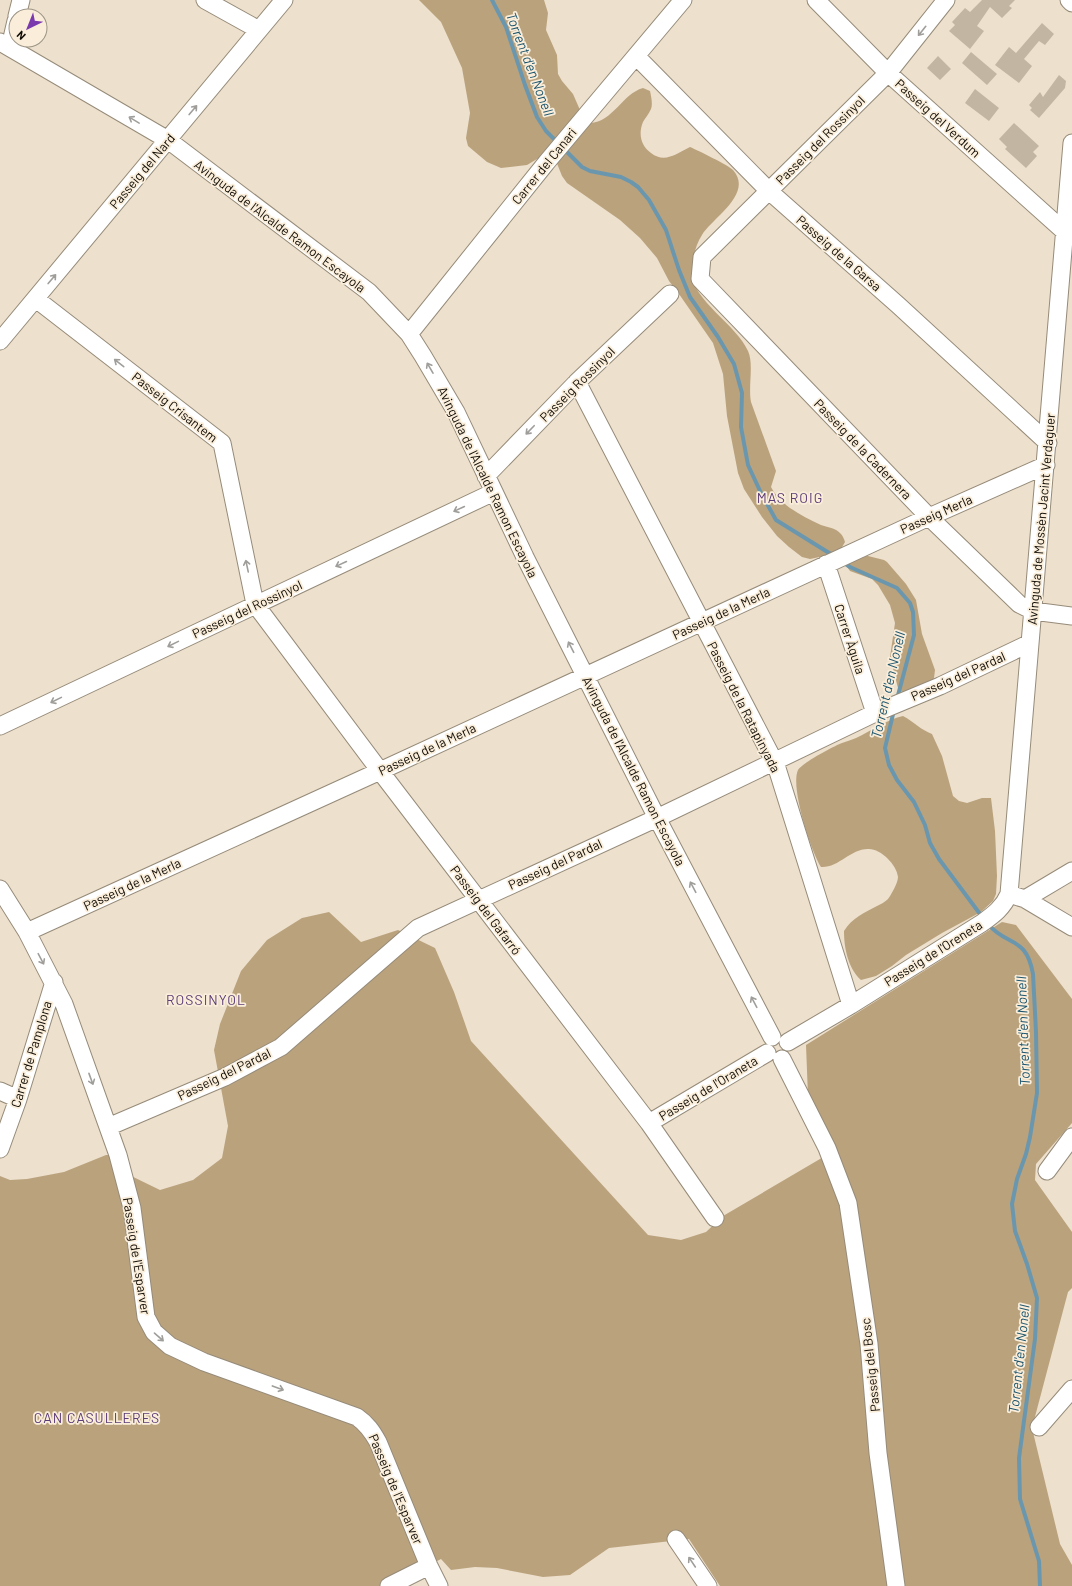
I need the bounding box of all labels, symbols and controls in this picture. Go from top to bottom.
north arrow [8,8,48,48]
water label: Torrent d'en Nonell [503,10,558,118]
one-way arrow [917,25,926,36]
text: N [14,28,28,43]
street label: Passeig del Verdum [892,75,984,161]
street label: Passeig del Rossinyol [772,92,868,188]
one-way arrow [188,105,197,115]
one-way arrow [128,116,140,124]
street label: Carrer del Canari [508,124,580,208]
street label: Passeig del Nard [106,130,178,212]
street label: Avinguda de l'Alcalde Ramon Escayola [191,156,369,296]
street label: Passeig de la Garsa [793,212,885,294]
one-way arrow [48,274,57,285]
street label: Passeig Rossinyol [536,343,618,425]
one-way arrow [113,359,124,368]
one-way arrow [426,362,434,374]
street label: Passeig Crisantem [129,369,221,445]
street label: Avinguda de l'Alcalde Ramon Escayola [435,384,541,580]
street label: Passeig de la Cadernera [811,395,915,503]
street label: Avinguda de Mossèn Jacint Verdaguer [1024,412,1058,626]
one-way arrow [525,425,535,435]
district label: MAS ROIG [757,489,823,506]
street label: Passeig Merla [898,491,974,537]
one-way arrow [453,506,465,513]
one-way arrow [243,560,251,573]
one-way arrow [335,561,347,568]
street label: Passeig del Rossinyol [190,577,304,641]
street label: Passeig de la Merla [670,583,772,643]
street label: Carrer Àguila [831,602,869,676]
water label: Torrent d'en Nonell [867,630,908,740]
street label: Passeig de la Ratapinyada [704,639,784,775]
one-way arrow [167,641,179,648]
one-way arrow [567,641,574,653]
street label: Passeig del Pardal [908,648,1008,704]
street label: Avinguda de l'Alcalde Ramon Escayola [579,674,689,868]
one-way arrow [50,697,62,704]
street label: Passeig de la Merla [376,719,478,779]
street label: Passeig del Pardal [506,835,604,893]
street label: Passeig de la Merla [81,854,183,914]
street label: Passeig del Gafarró [447,862,525,958]
one-way arrow [689,882,697,894]
street label: Passeig de l'Oreneta [881,916,985,990]
one-way arrow [38,953,46,965]
water label: Torrent d'en Nonell [1012,976,1033,1086]
district label: ROSSINYOL [166,991,246,1008]
one-way arrow [750,997,757,1009]
street label: Carrer de Pamplona [7,999,55,1109]
street label: Passeig del Pardal [175,1045,273,1103]
street label: Passeig de l'Oraneta [656,1052,760,1124]
one-way arrow [87,1072,95,1084]
street label: Passeig de l'Esparver [120,1196,154,1316]
water label: Torrent d'en Nonell [1004,1304,1033,1414]
street label: Passeig del Bosc [857,1317,883,1413]
one-way arrow [154,1332,165,1341]
one-way arrow [271,1385,283,1393]
district label: CAN CASULLERES [34,1409,160,1426]
street label: Passeig de l'Esparver [366,1431,427,1547]
one-way arrow [688,1557,696,1568]

